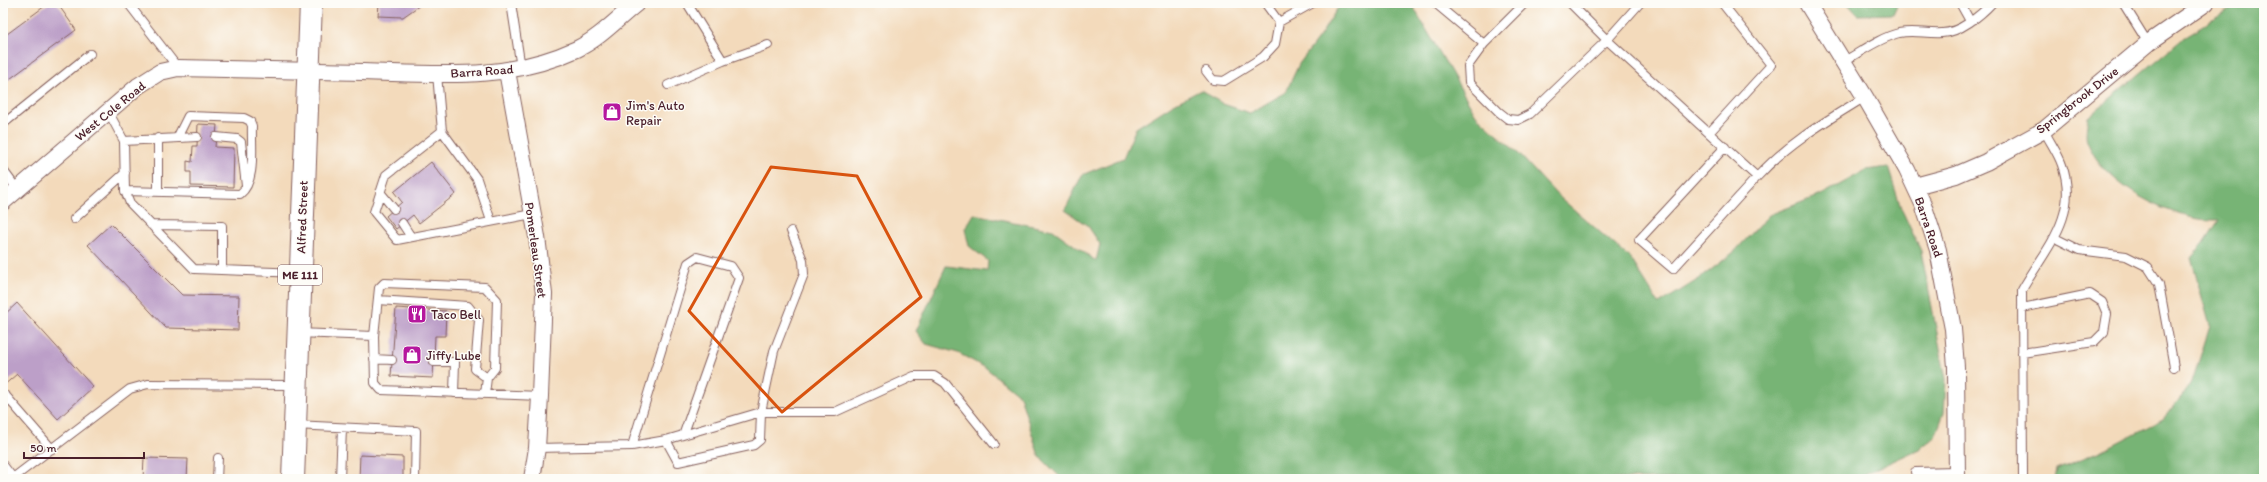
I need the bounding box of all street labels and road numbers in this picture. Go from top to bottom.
street label: Barra Road [450,61,514,81]
street label: Springbrook Drive [2033,63,2121,137]
street label: West Cole Road [72,78,148,144]
street label: Alfred Street [293,180,311,254]
street label: Barra Road [1912,195,1946,259]
street label: Pomerleau Street [522,201,550,299]
road number: ME 111 [278,265,322,285]

